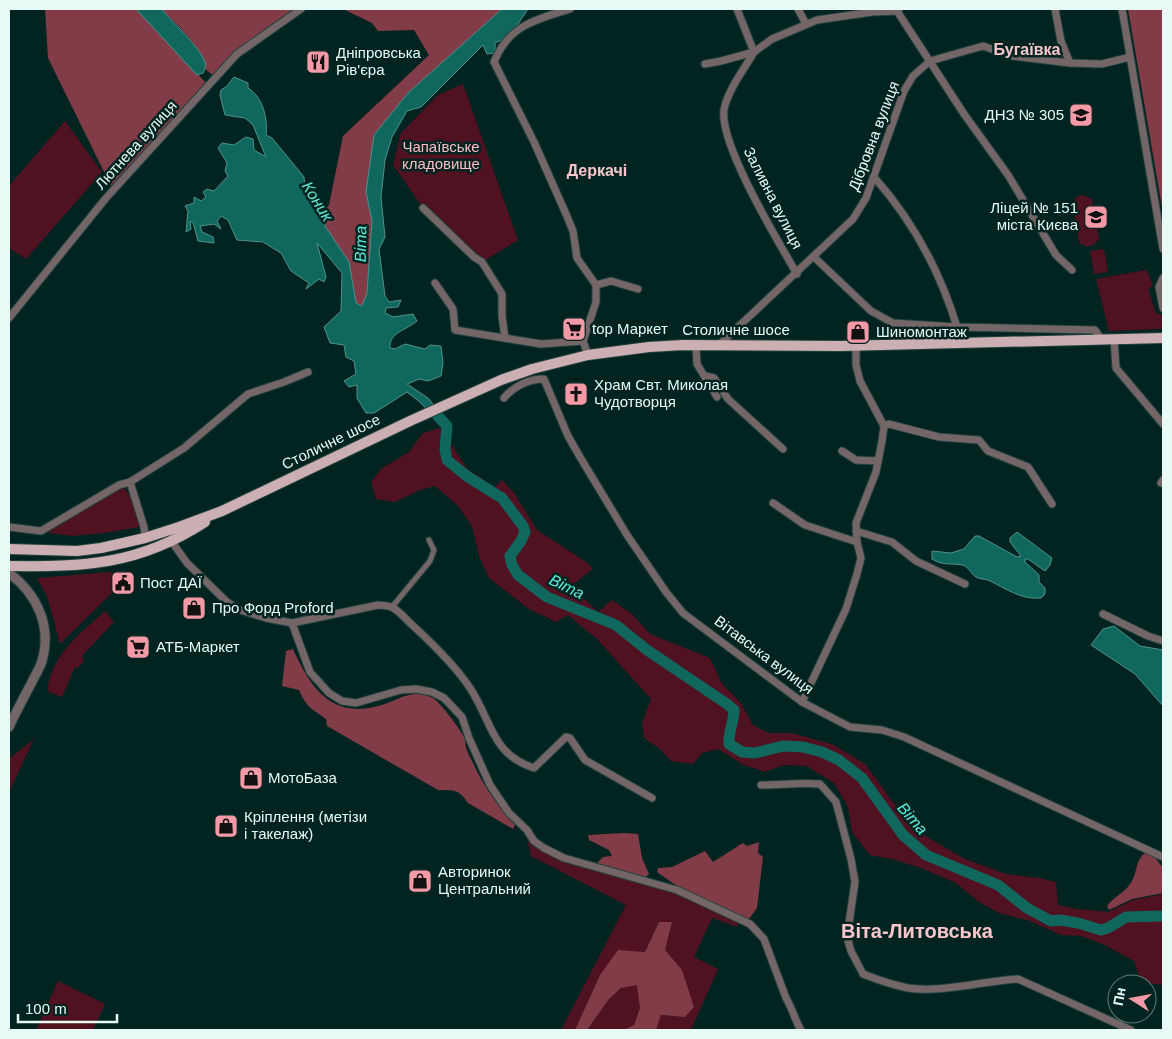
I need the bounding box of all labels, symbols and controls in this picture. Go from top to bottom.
district label: Бугаївка [994,41,1061,58]
place label: Дніпровська Рів'єра [336,44,422,78]
restaurant icon: Дніпровська Рів'єра [305,49,331,75]
street label: Дібровна вулиця [845,79,902,193]
street label: Лютнева вулиця [91,97,180,192]
school or university icon: ДНЗ № 305 [1068,102,1094,128]
place label: ДНЗ № 305 [984,106,1064,123]
park label: Чапаївське кладовище [402,138,480,172]
street label: Заливна вулиця [740,144,806,252]
district label: Деркачі [567,162,627,179]
water label: Коник [299,178,337,225]
place label: Ліцей № 151 міста Києва [990,199,1079,233]
school or university icon: Ліцей № 151 міста Києва [1083,204,1109,230]
water label: Віта [352,226,369,262]
supermarket icon: top Маркет [561,316,587,342]
shop icon: Шиномонтаж [845,319,871,345]
place label: top Маркет [592,320,668,337]
street label: Столичне шосе [682,321,790,338]
place label: Шиномонтаж [876,323,967,340]
place label: Храм Свт. Миколая Чудотворця [594,376,728,410]
church icon: Храм Свт. Миколая Чудотворця [563,381,589,407]
street label: Столичне шосе [279,410,383,473]
public building icon: Пост ДАЇ [110,570,136,596]
water label: Віта [547,571,587,602]
place label: Пост ДАЇ [140,574,203,591]
shop icon: Про Форд Proford [181,595,207,621]
place label: Про Форд Proford [212,599,334,616]
street label: Вітавська вулиця [711,612,817,697]
supermarket icon: АТБ-Маркет [125,634,151,660]
place label: АТБ-Маркет [156,638,240,655]
shop icon: МотоБаза [238,765,264,791]
place label: МотоБаза [268,769,338,786]
water label: Віта [894,799,931,838]
place label: Кріплення (метізи і такелаж) [244,808,367,842]
shop icon: Кріплення (метізи і такелаж) [213,813,239,839]
place label: Авторинок Центральний [438,863,531,897]
shop icon: Авторинок Центральний [407,868,433,894]
district label: Віта-Литовська [841,920,994,942]
north arrow [1107,974,1157,1024]
text: Пн [1110,986,1129,1007]
scale bar [18,992,116,1024]
text: 100 m [25,1000,67,1017]

